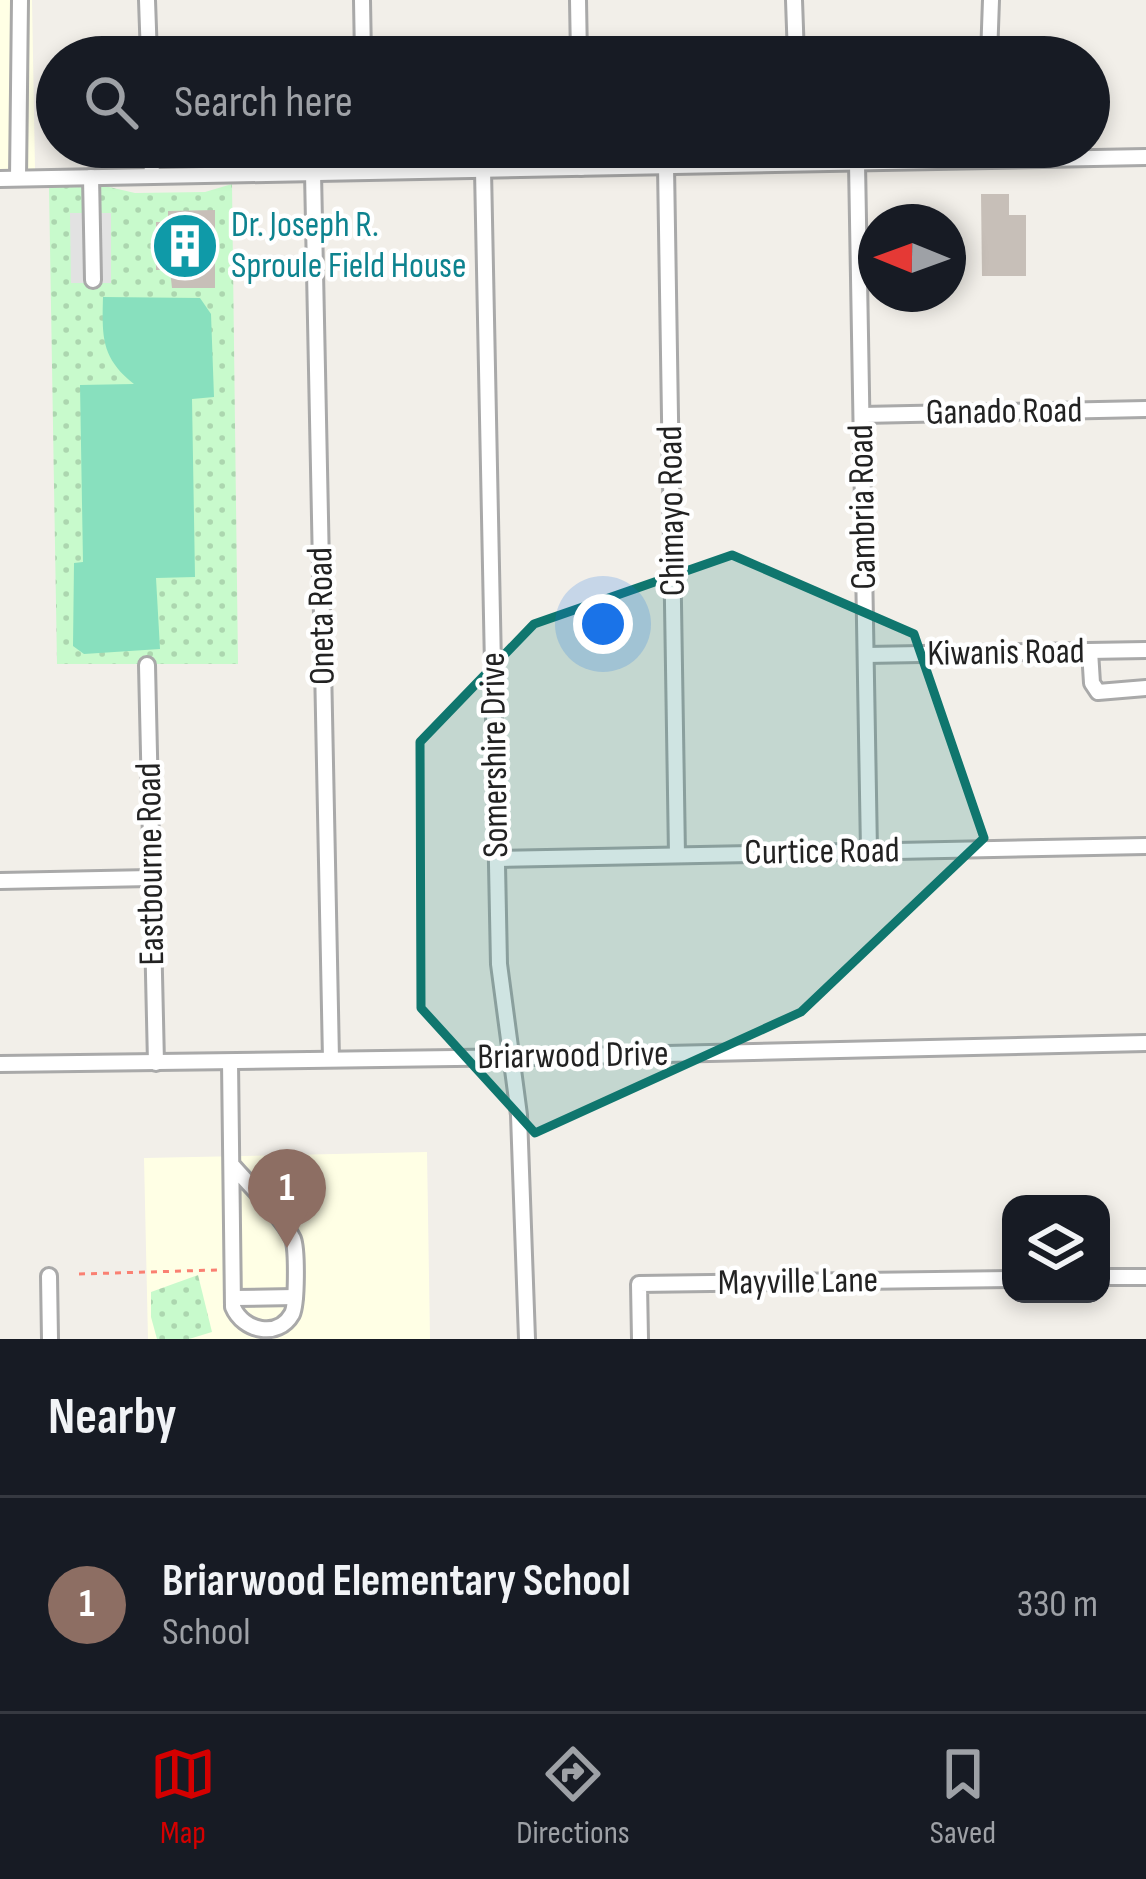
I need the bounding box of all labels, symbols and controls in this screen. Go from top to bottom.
search box [36,36,1110,168]
icon: search [78,69,144,135]
text: Search here [174,75,353,130]
place label: Dr. Joseph R. Sproule Field House [231,204,466,288]
north arrow [858,204,966,312]
building icon: Dr. Joseph R. Sproule Field House [150,211,220,281]
street label: Ganado Road [925,389,1083,435]
street label: Cambria Road [840,424,886,590]
street label: Chimayo Road [649,425,695,597]
street label: Oneta Road [299,547,345,685]
your location [573,594,633,654]
street label: Kiwanis Road [927,630,1085,676]
street label: Somershire Drive [472,652,518,858]
street label: Eastbourne Road [128,762,174,966]
street label: Curtice Road [744,829,900,875]
street label: Briarwood Drive [477,1033,669,1079]
pin: 1 [248,1149,326,1248]
map controls [1002,1195,1110,1303]
button: layers [1002,1195,1110,1303]
street label: Mayville Lane [718,1259,878,1305]
text: Nearby [48,1387,177,1448]
text: Briarwood Elementary School [162,1554,631,1609]
text: 1 [79,1581,95,1628]
text: 330 m [1017,1581,1098,1628]
text: School [162,1609,251,1656]
tab: Map [150,1741,216,1853]
tab: Directions [516,1741,630,1853]
tab: Saved [930,1741,996,1853]

